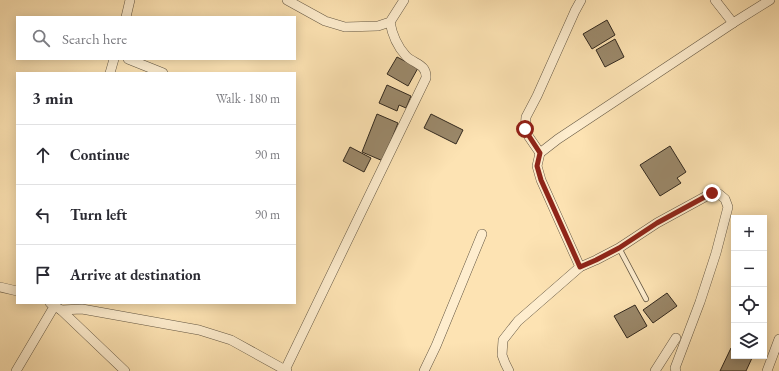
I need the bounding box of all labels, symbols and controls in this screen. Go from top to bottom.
search box [16,16,296,60]
icon: search [30,27,52,49]
text: Search here [62,29,127,48]
text: 3 min [32,87,73,109]
text: Walk · 180 m [216,90,280,107]
route start [516,120,534,138]
icon: ahead [32,144,54,166]
text: Continue [70,145,130,164]
text: 90 m [255,146,280,163]
route end [703,184,721,202]
icon: left [32,204,54,226]
text: Turn left [70,205,127,224]
text: 90 m [255,206,280,223]
map controls [731,215,767,359]
button: + [731,215,767,251]
button: − [731,251,767,287]
icon: arrive [32,264,54,286]
text: Arrive at destination [70,265,201,284]
button: locate [731,287,767,323]
button: layers [731,323,767,359]

